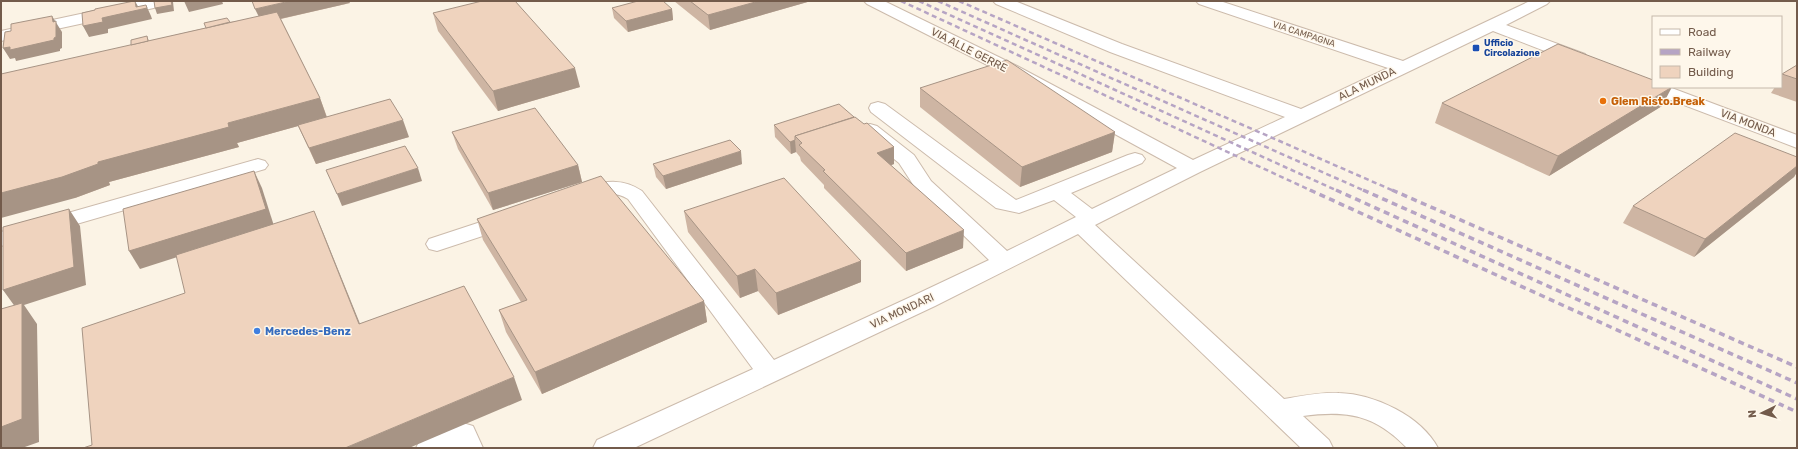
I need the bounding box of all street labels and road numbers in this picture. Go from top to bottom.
street label: VIA CAMPAGNA [1271,19,1337,49]
street label: VIA ALLE GERRE [929,25,1010,75]
street label: ALA MUNDA [1336,64,1398,103]
street label: VIA MONDA [1718,106,1778,140]
street label: VIA MONDARI [868,291,936,331]

